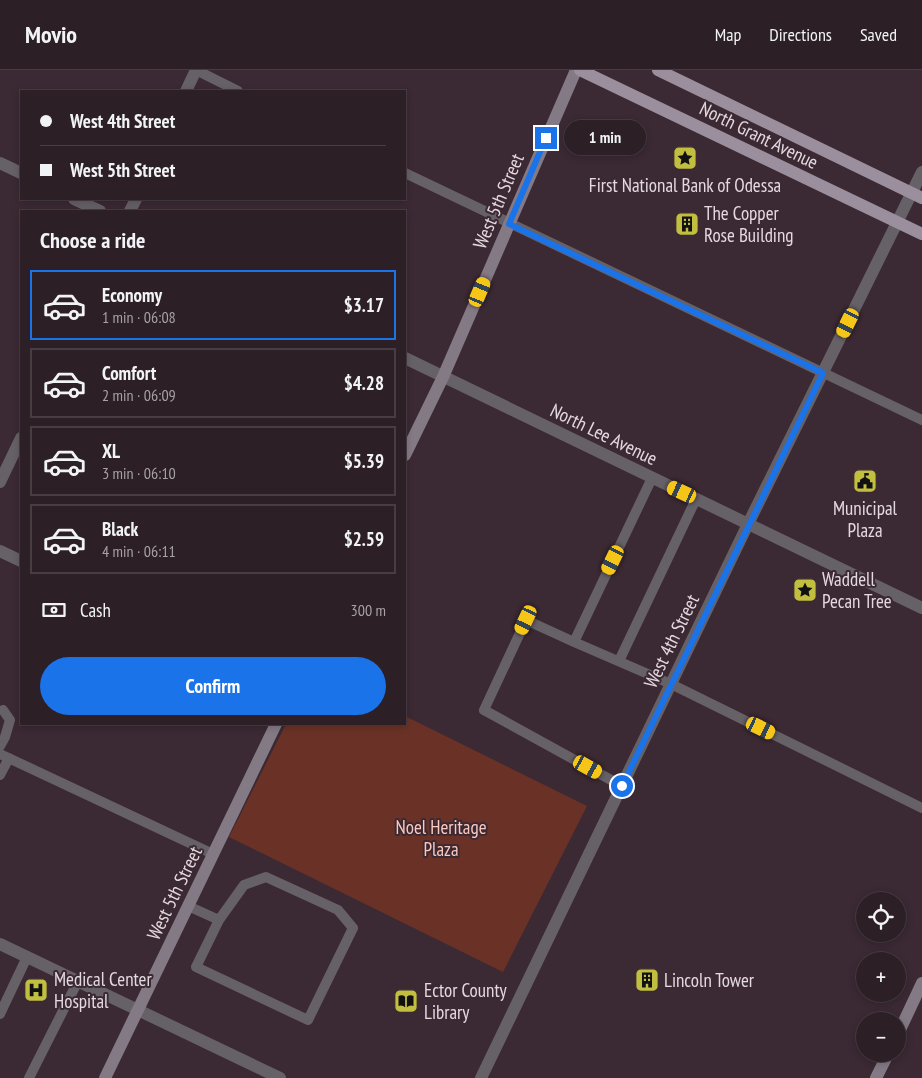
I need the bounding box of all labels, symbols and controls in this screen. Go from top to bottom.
text: Movio [25,19,77,50]
text: Map [715,23,741,46]
text: Directions [769,23,832,46]
text: Saved [860,23,897,46]
street label: North Grant Avenue [696,96,822,174]
text: West 4th Street [70,109,175,133]
callout: 1 min [564,120,646,156]
route end [535,127,557,149]
text: 1 min [589,127,621,147]
place icon: First National Bank of Odessa [672,145,698,171]
street label: West 5th Street [467,149,529,252]
text: West 5th Street [70,158,175,182]
place label: First National Bank of Odessa [589,173,781,197]
place label: The Copper Rose Building [704,201,794,247]
building icon: The Copper Rose Building [674,211,700,237]
text: Choose a ride [40,226,145,254]
car [467,275,492,309]
icon: car [42,283,87,328]
text: Economy [102,283,162,307]
text: $3.17 [344,293,384,317]
car [834,306,861,340]
text: 1 min · 06:08 [102,307,176,327]
icon: car [42,361,87,406]
text: Comfort [102,361,156,385]
text: $4.28 [344,371,384,395]
text: 2 min · 06:09 [102,385,176,405]
street label: North Lee Avenue [547,398,661,470]
icon: car [42,439,87,484]
text: XL [102,439,120,463]
text: $5.39 [344,449,384,473]
text: 3 min · 06:10 [102,463,176,483]
public building icon: Municipal Plaza [852,468,878,494]
car [665,479,698,505]
place label: Municipal Plaza [833,496,898,542]
icon: car [42,517,87,562]
text: Black [102,517,138,541]
text: $2.59 [344,527,384,551]
text: 4 min · 06:11 [102,541,176,561]
car [599,543,626,577]
place label: Waddell Pecan Tree [822,567,892,613]
place icon: Waddell Pecan Tree [792,577,818,603]
street label: West 4th Street [638,590,704,692]
icon: cash [40,596,68,624]
text: Cash [80,598,111,622]
text: 300 m [351,600,386,620]
car [512,603,539,637]
button: Confirm [40,657,386,715]
car [744,715,777,741]
car [571,753,604,781]
route start [611,775,633,797]
park label: Noel Heritage Plaza [396,815,487,861]
street label: West 5th Street [141,842,207,944]
map controls [856,892,906,1062]
button: locate [856,892,906,942]
button: + [856,952,906,1002]
place label: Medical Center Hospital [54,967,152,1013]
building icon: Lincoln Tower [634,967,660,993]
place label: Lincoln Tower [664,968,755,992]
hospital icon: Medical Center Hospital [23,977,49,1003]
place label: Ector County Library [424,978,508,1024]
library icon: Ector County Library [393,988,419,1014]
button: − [856,1012,906,1062]

